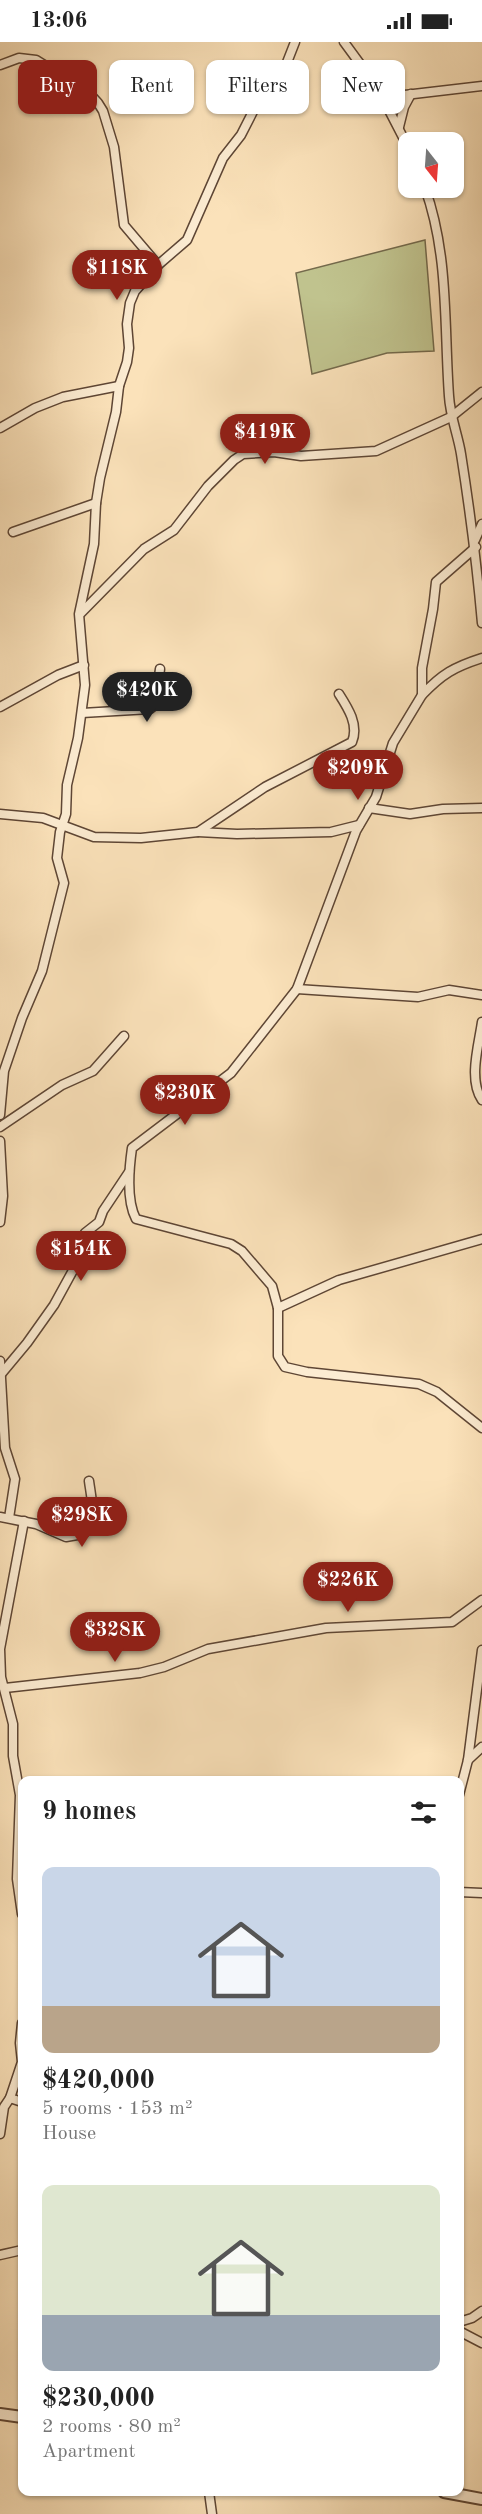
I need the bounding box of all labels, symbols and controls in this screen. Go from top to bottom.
text: 13:06 [30,10,87,32]
chip: Buy [18,60,97,114]
chip: Rent [109,60,194,114]
chip: Filters [206,60,309,114]
chip: New [321,60,405,114]
north arrow [398,132,464,198]
map controls [398,132,464,198]
pin: $118K [75,250,159,301]
text: $118K [86,259,148,279]
pin: $419K [223,414,307,465]
text: $419K [234,423,296,443]
pin: $420K [105,672,189,723]
text: $420K [116,681,178,701]
pin: $209K [316,750,400,801]
text: $209K [327,759,389,779]
pin: $230K [143,1075,227,1126]
text: $230K [154,1084,216,1104]
pin: $154K [39,1231,123,1282]
text: $154K [50,1240,112,1260]
pin: $298K [40,1497,124,1548]
text: $298K [51,1506,113,1526]
pin: $226K [306,1562,390,1613]
text: $226K [317,1571,379,1591]
pin: $328K [73,1612,157,1663]
text: $328K [84,1621,146,1641]
icon: filters [407,1796,440,1829]
text: 9 homes [42,1799,136,1825]
icon: home [187,1906,295,2014]
text: $420,000 [42,2068,155,2094]
text: 5 rooms · 153 m² [42,2099,192,2119]
text: House [42,2124,96,2144]
icon: home [187,2224,295,2332]
text: $230,000 [42,2386,155,2412]
text: 2 rooms · 80 m² [42,2417,181,2437]
text: Apartment [42,2442,136,2462]

